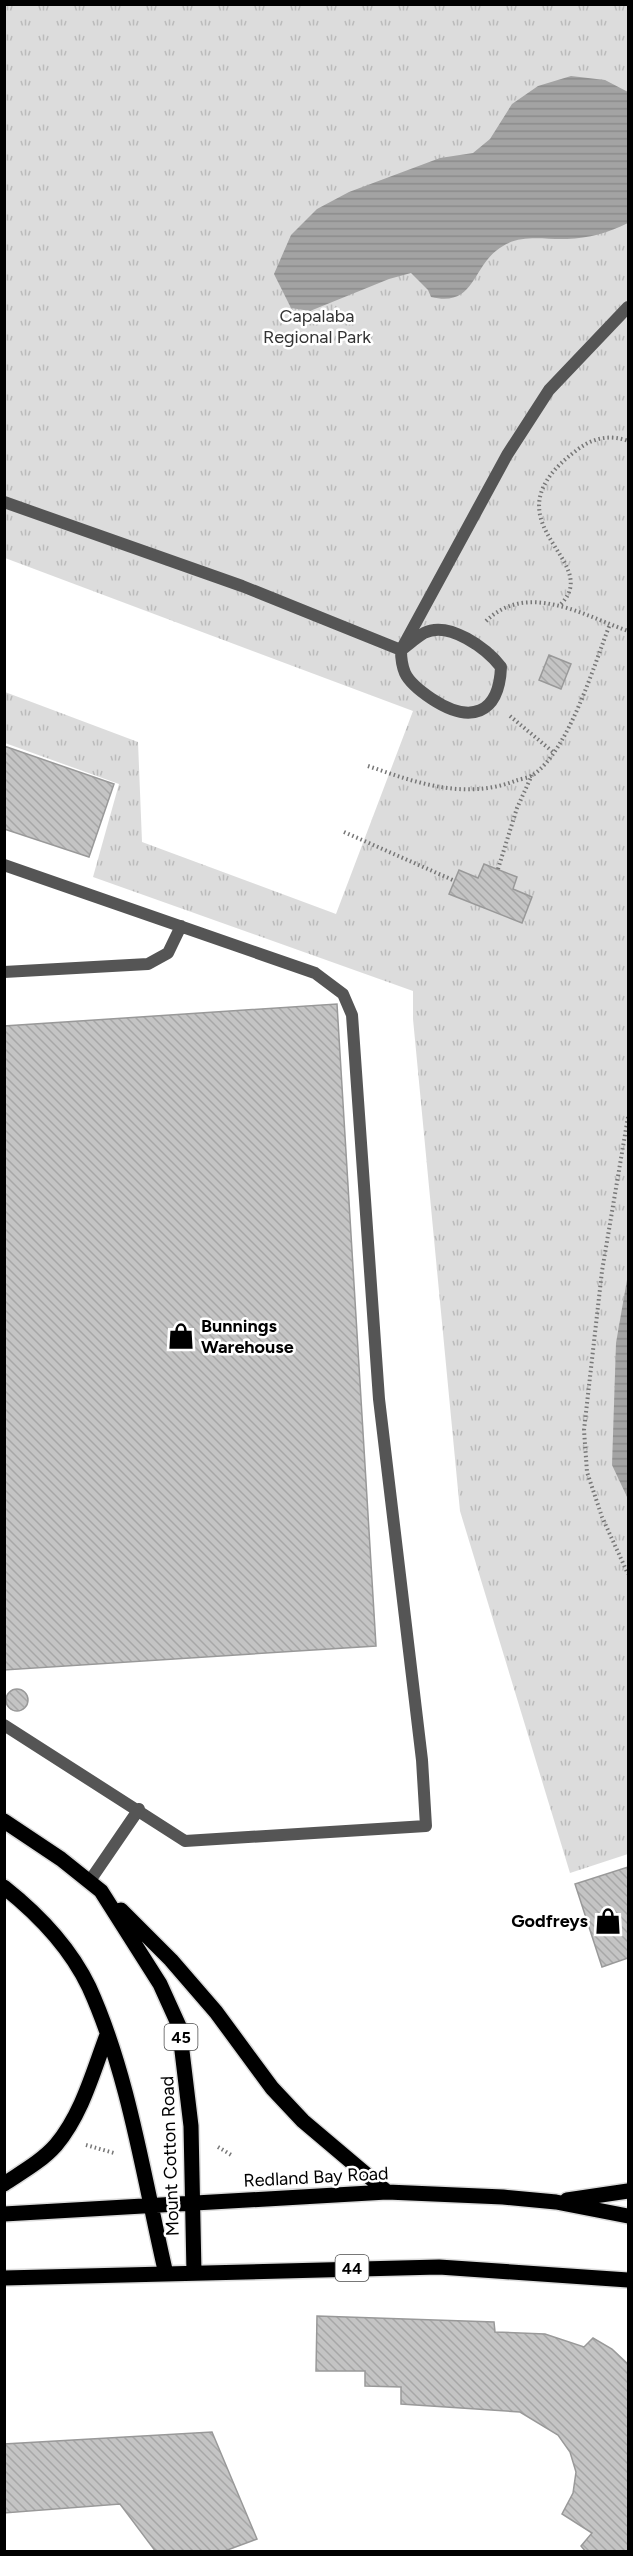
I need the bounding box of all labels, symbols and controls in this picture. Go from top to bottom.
park label: Capalaba Regional Park [263,305,371,348]
place label: Bunnings Warehouse [201,1315,294,1358]
shop icon: Bunnings Warehouse [166,1321,196,1351]
shop icon: Godfreys [593,1906,623,1936]
place label: Godfreys [511,1910,589,1932]
road number: 45 [164,2024,198,2050]
street label: Mount Cotton Road [156,2075,184,2237]
street label: Redland Bay Road [243,2162,389,2192]
road number: 44 [336,2255,368,2281]

